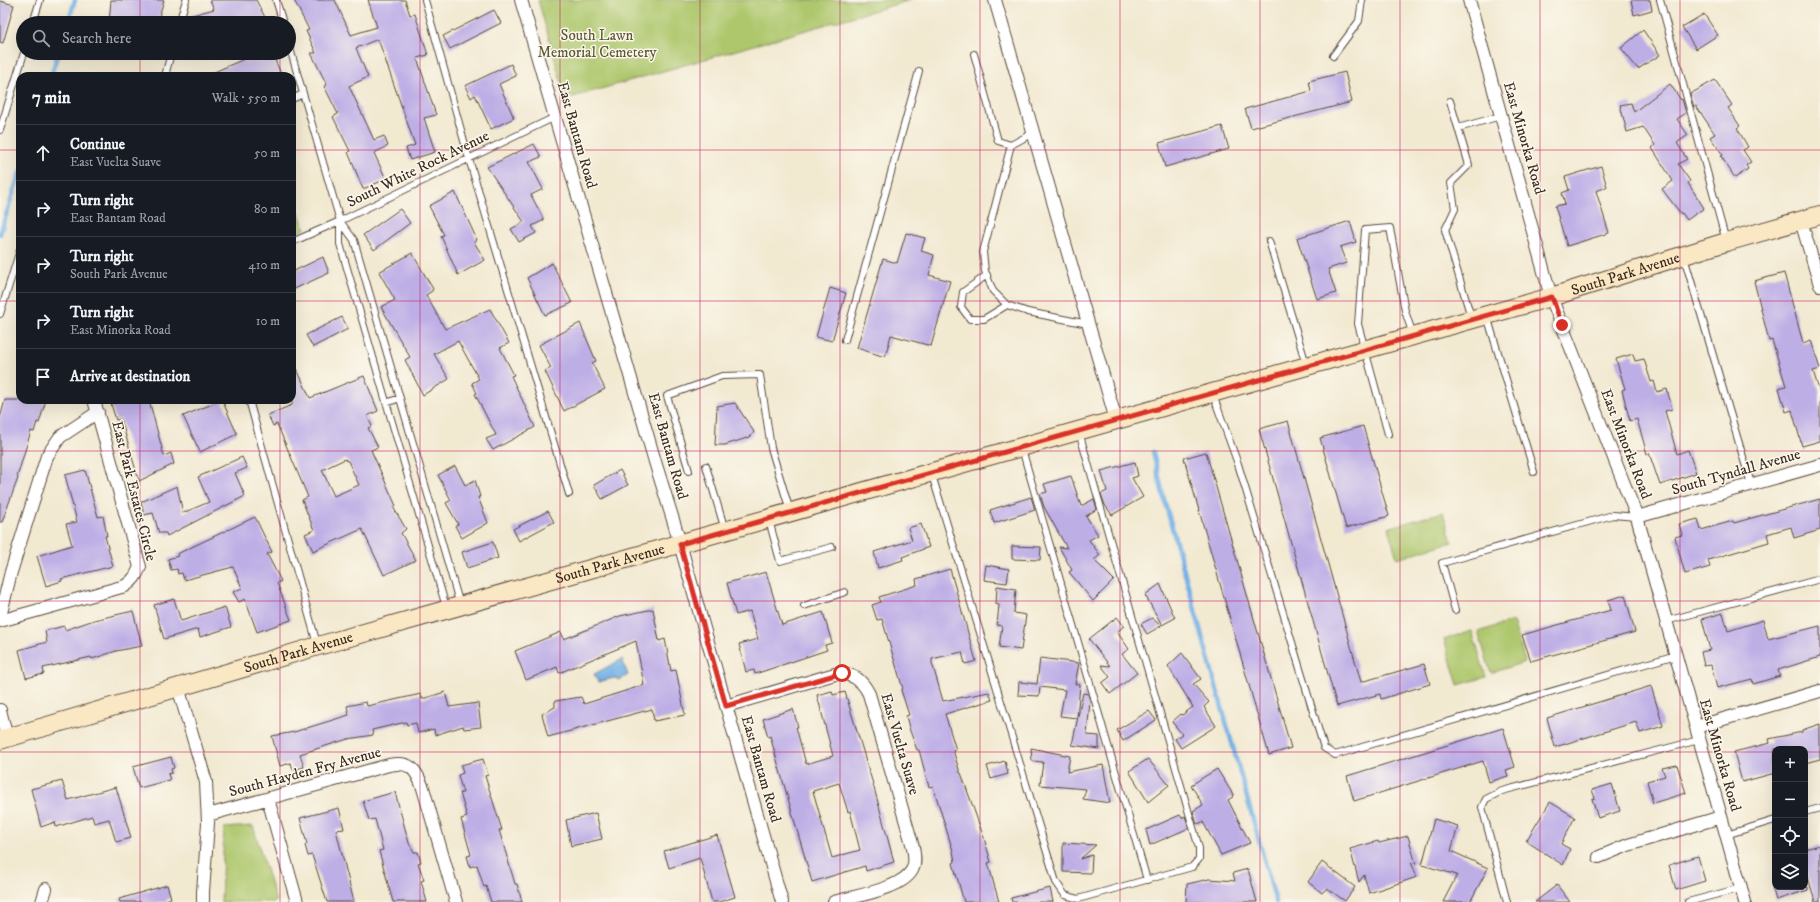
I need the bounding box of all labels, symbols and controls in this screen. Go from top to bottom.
search box [16,16,296,60]
park label: South Lawn Memorial Cemetery [537,26,657,62]
icon: search [30,27,52,49]
text: Search here [62,29,131,48]
street label: East Bantam Road [553,79,601,191]
street label: East Minorka Road [1499,80,1549,197]
text: 7 min [32,87,71,109]
text: Walk · 550 m [212,90,280,106]
street label: South White Rock Avenue [344,126,492,212]
text: Continue [70,135,125,154]
icon: ahead [32,142,54,164]
text: 50 m [254,145,280,161]
text: East Vuelta Suave [70,154,161,170]
text: Turn right [70,191,133,210]
icon: right [32,198,54,220]
text: 80 m [254,201,280,217]
text: East Bantam Road [70,210,166,226]
text: Turn right [70,247,133,266]
street label: South Park Avenue [1569,248,1682,300]
icon: right [32,254,54,276]
text: 410 m [248,257,280,273]
text: South Park Avenue [70,266,168,282]
text: Turn right [70,303,133,322]
icon: right [32,310,54,332]
text: 10 m [256,313,280,329]
route end [1553,316,1571,334]
text: East Minorka Road [70,322,171,338]
icon: arrive [32,366,54,388]
text: Arrive at destination [70,367,190,386]
street label: East Minorka Road [1596,386,1656,502]
street label: East Bantam Road [644,390,692,502]
street label: East Park Estates Circle [107,419,161,563]
street label: South Tyndall Avenue [1669,445,1803,499]
street label: South Park Avenue [553,539,667,588]
street label: South Park Avenue [241,627,355,677]
route start [833,664,851,682]
street label: East Vuelta Suave [876,691,924,797]
street label: East Minorka Road [1695,697,1745,814]
street label: East Bantam Road [737,713,785,825]
street label: South Hayden Fry Avenue [227,743,383,801]
map controls [1772,746,1808,890]
button: + [1772,746,1808,782]
button: − [1772,782,1808,818]
button: locate [1772,818,1808,854]
button: layers [1772,854,1808,890]

